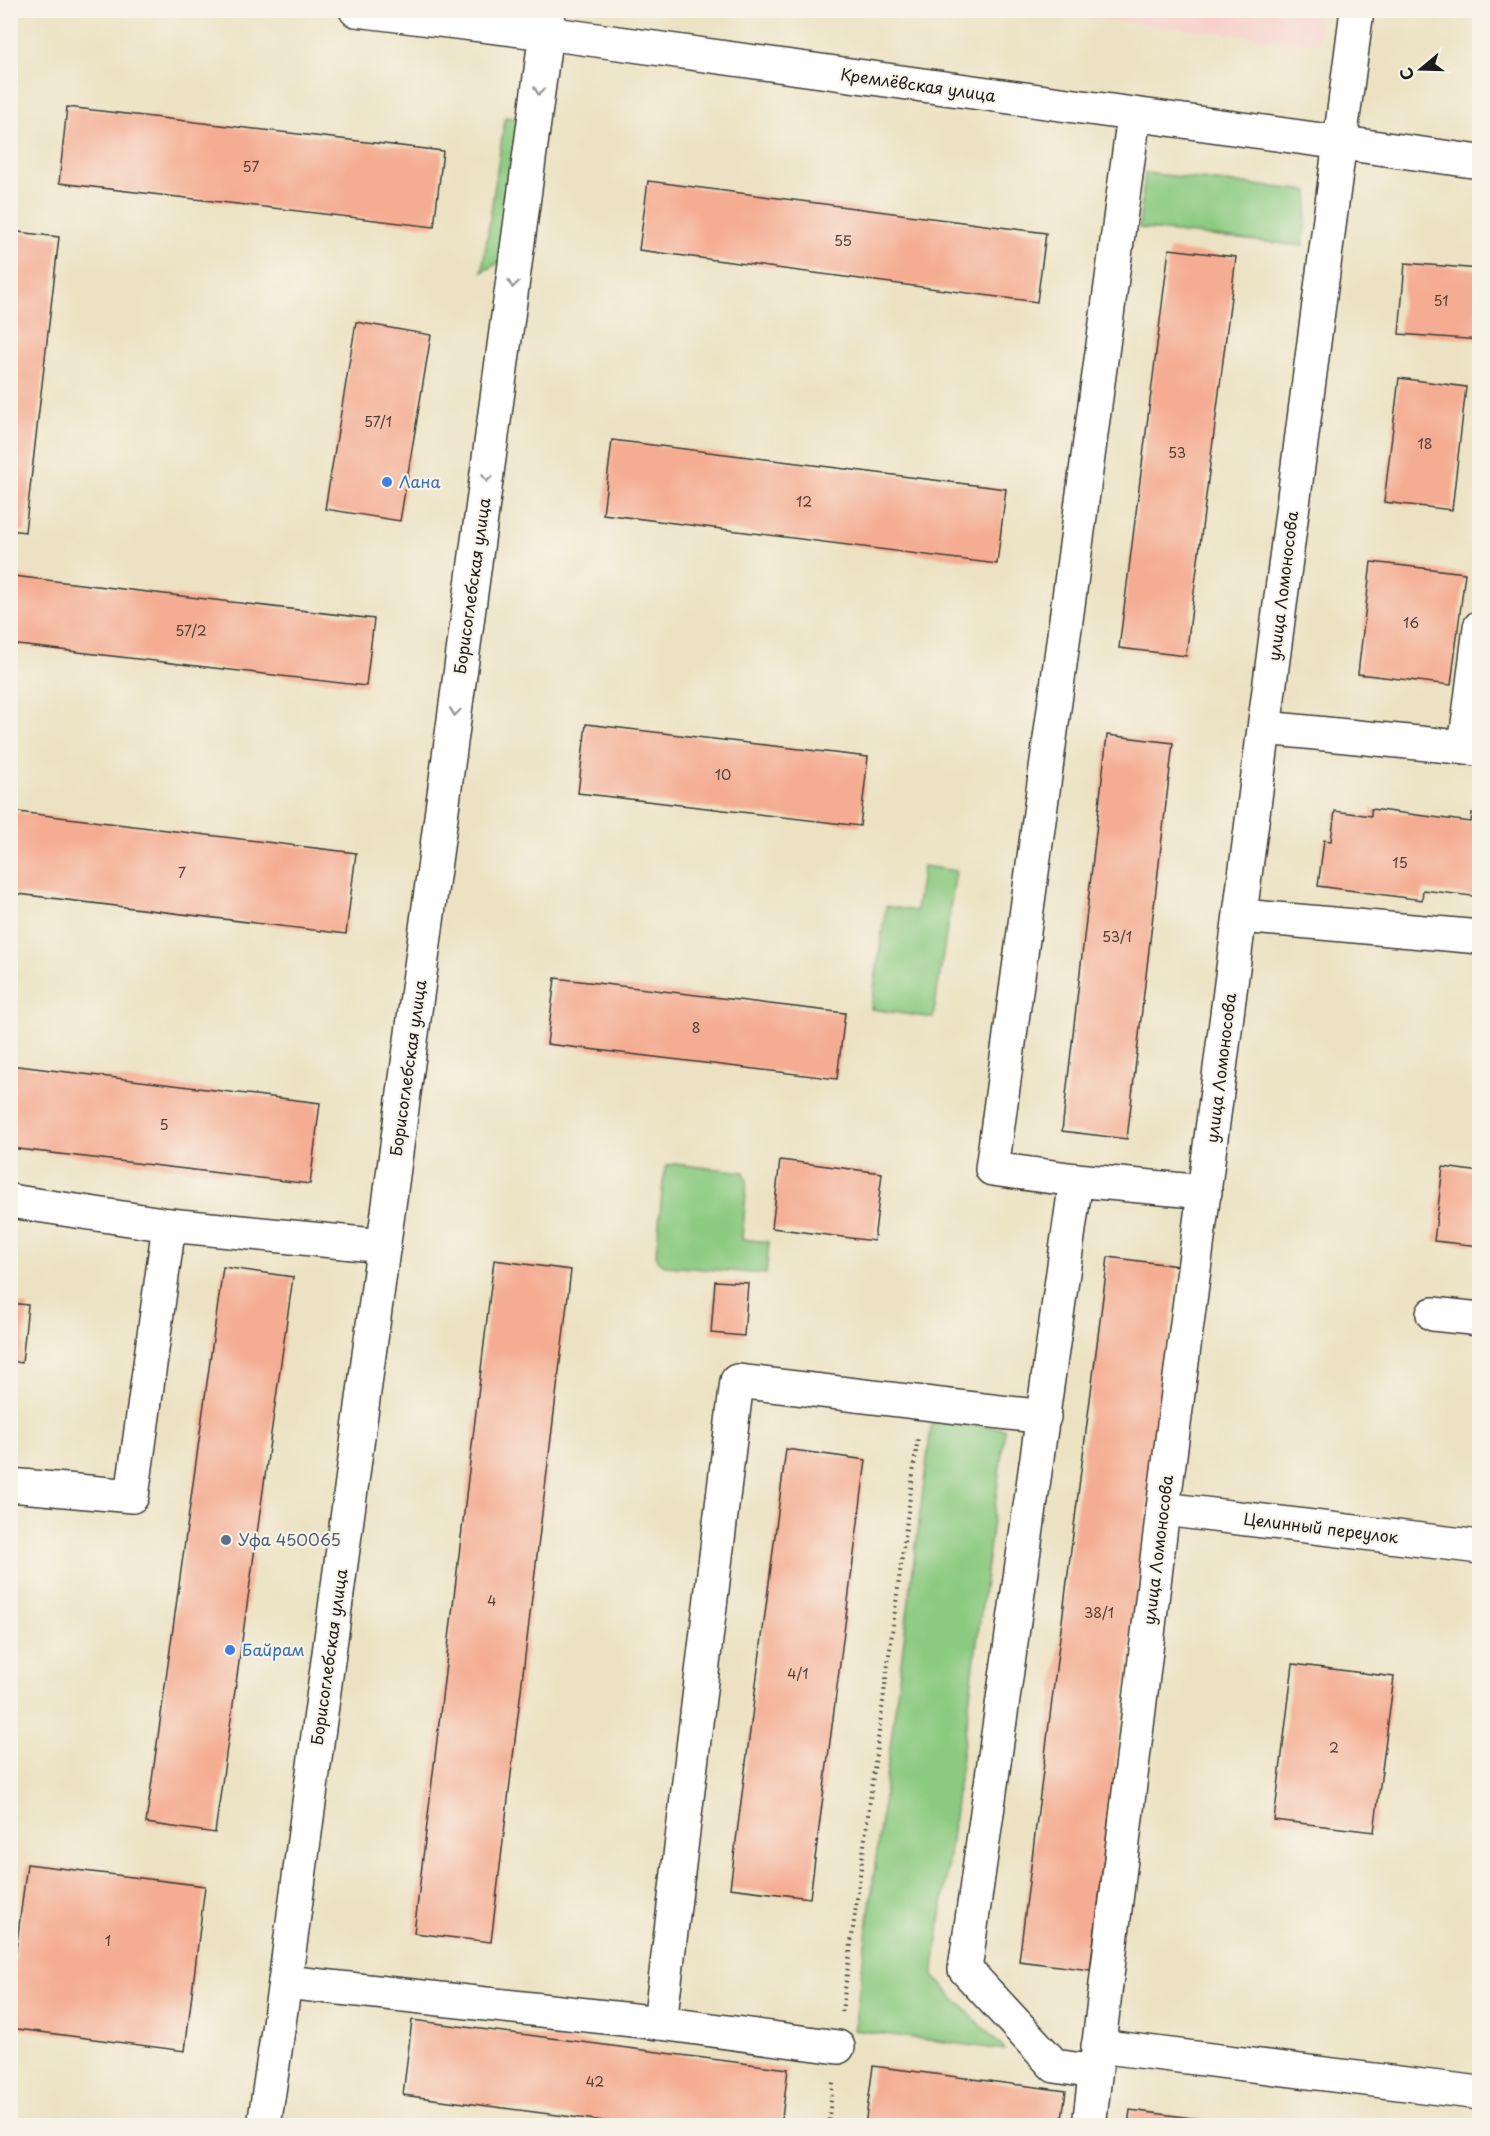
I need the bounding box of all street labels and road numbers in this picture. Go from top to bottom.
street label: Кремлёвская улица [839,61,997,107]
street label: Борисоглебская улица [447,496,495,676]
street label: улица Ломоносова [1261,510,1303,662]
street label: Борисоглебская улица [383,978,431,1158]
street label: улица Ломоносова [1199,992,1241,1144]
street label: улица Ломоносова [1136,1474,1178,1626]
street label: Целинный переулок [1242,1506,1400,1548]
street label: Борисоглебская улица [304,1567,352,1747]

